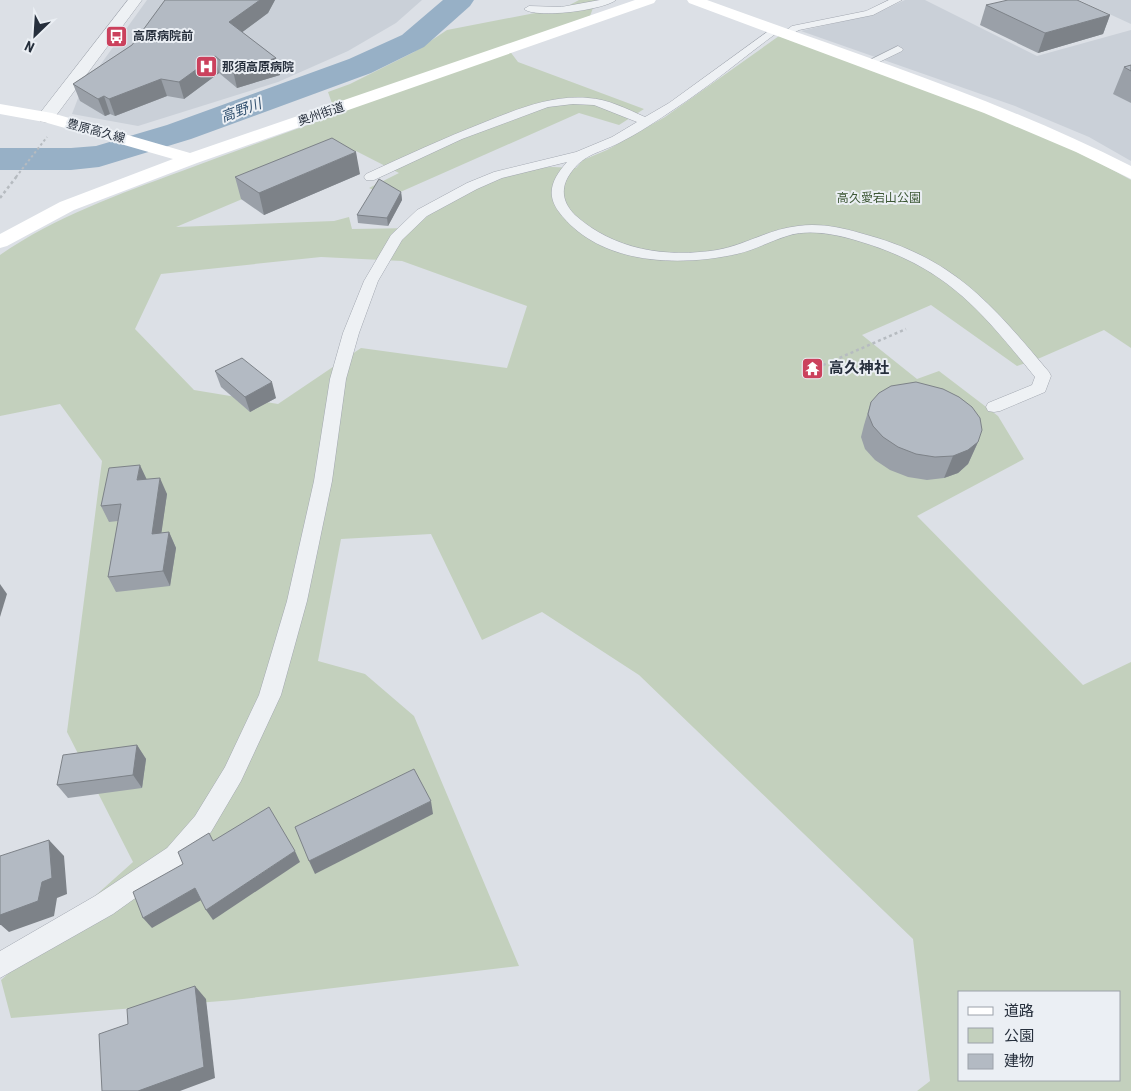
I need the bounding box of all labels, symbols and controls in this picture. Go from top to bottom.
north arrow [10,10,60,60]
bus stop icon: 高原病院前 [105,24,129,48]
place label: 高原病院前 [133,29,193,43]
text: N [22,38,37,56]
hospital icon: 那須高原病院 [194,55,218,79]
place label: 那須高原病院 [222,60,294,74]
water label: 高野川 [219,95,265,125]
street label: 奥州街道 [296,100,346,128]
street label: 豊原高久線 [65,116,127,146]
park label: 高久愛宕山公園 [837,191,921,205]
temple icon: 高久神社 [801,356,825,380]
place label: 高久神社 [829,359,889,377]
legend [958,991,1121,1081]
text: 道路 [1004,1002,1034,1020]
text: 公園 [1004,1027,1034,1045]
text: 建物 [1004,1052,1034,1070]

